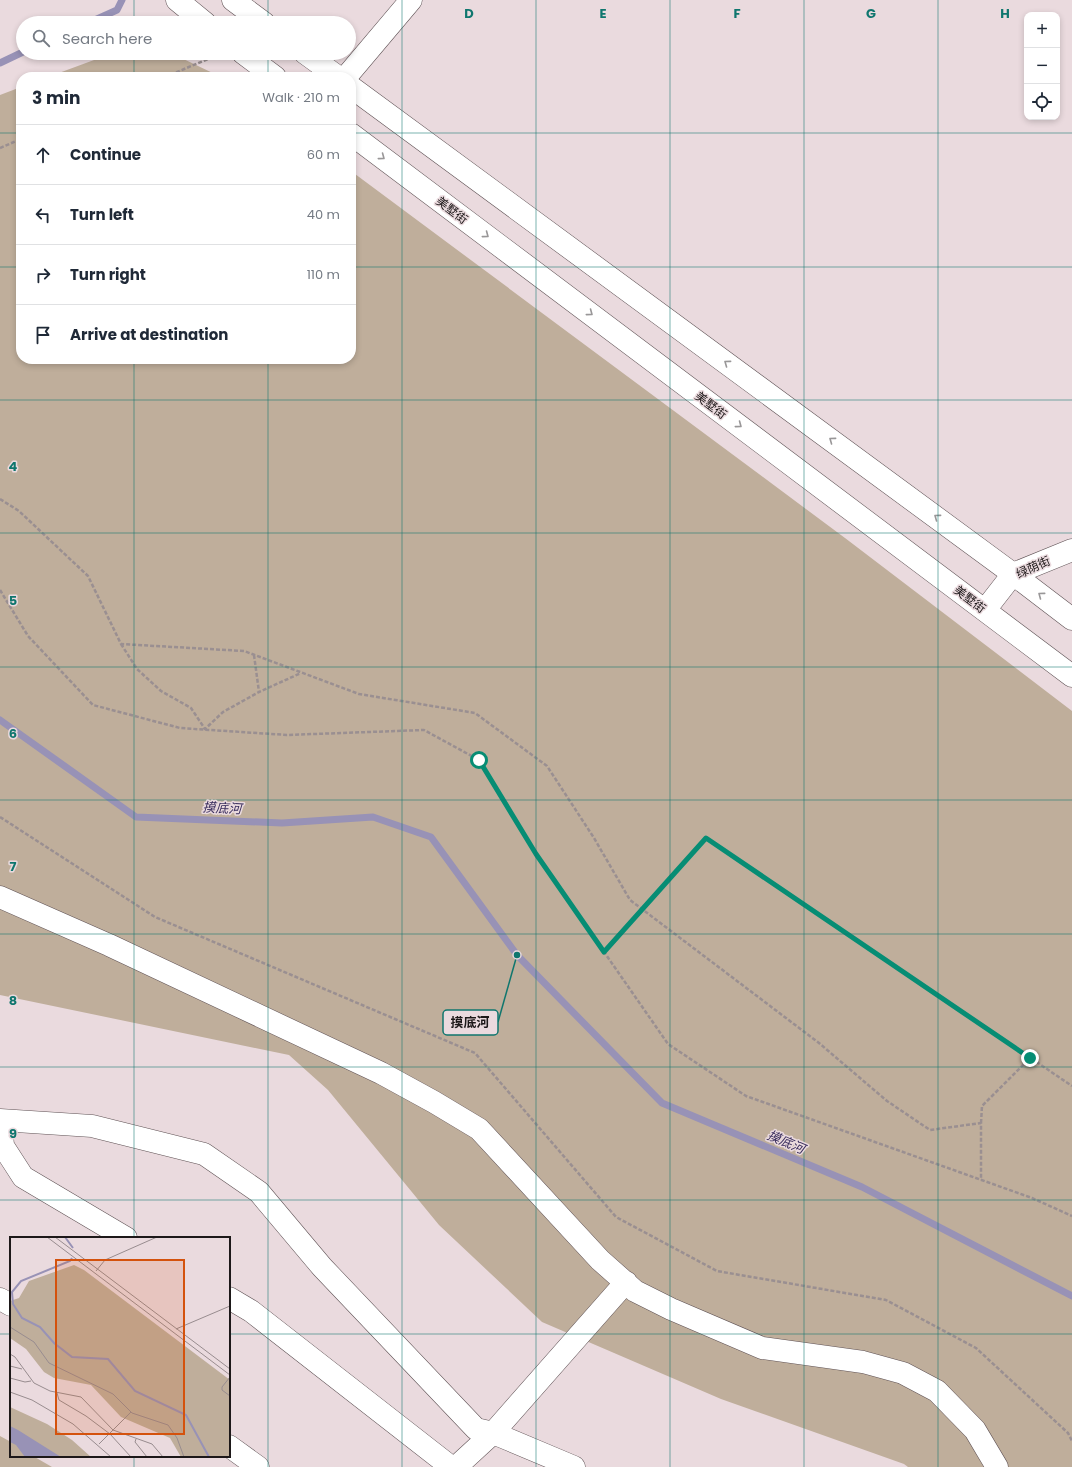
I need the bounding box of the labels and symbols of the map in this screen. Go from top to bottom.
text: D [464,4,474,23]
text: E [599,4,607,23]
text: F [733,4,741,23]
text: G [866,4,876,23]
text: H [1000,4,1010,23]
one-way arrow [378,153,385,160]
street label: 美墅街 [433,192,471,228]
one-way arrow [482,231,489,238]
one-way arrow [586,309,593,316]
one-way arrow [725,361,732,368]
street label: 美墅街 [692,387,730,423]
one-way arrow [734,420,741,427]
one-way arrow [829,437,836,445]
text: 4 [9,457,18,476]
one-way arrow [934,515,941,522]
street label: 绿荫街 [1013,552,1053,582]
street label: 美墅街 [951,581,989,617]
text: 5 [9,591,17,610]
one-way arrow [1038,592,1045,600]
text: 6 [9,724,17,743]
route start [470,751,488,769]
water label: 摸底河 [202,797,245,819]
text: 7 [10,857,17,876]
text: 8 [9,991,17,1010]
callout: 摸底河 [443,1010,498,1035]
text: 摸底河 [450,1013,490,1032]
route end [1021,1049,1039,1067]
text: 9 [9,1124,17,1143]
water label: 摸底河 [764,1126,810,1160]
inset map [10,1237,230,1457]

